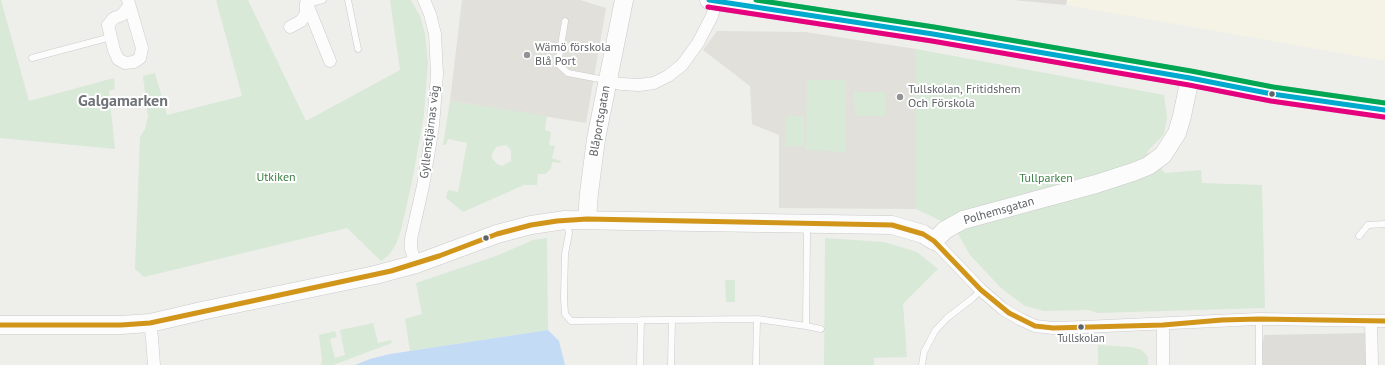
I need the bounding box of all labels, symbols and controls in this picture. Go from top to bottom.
place label: Wämö förskola Blå Port [535,41,611,69]
marker: Wämö förskola Blå Port [522,50,532,60]
place label: Tullskolan, Fritidshem Och Förskola [908,83,1021,111]
street label: Blåportsgatan [587,84,613,158]
street label: Gyllenstjärnas väg [417,85,443,179]
unlabelled marker [1267,89,1277,99]
district label: Galgamarken [78,91,168,111]
marker: Tullskolan, Fritidshem Och Förskola [895,92,905,102]
park label: Utkiken [256,171,296,185]
park label: Tullparken [1019,172,1073,186]
street label: Polhemsgatan [962,194,1036,228]
unlabelled marker [481,233,491,243]
marker: Tullskolan [1076,322,1086,332]
place label: Tullskolan [1057,332,1105,346]

